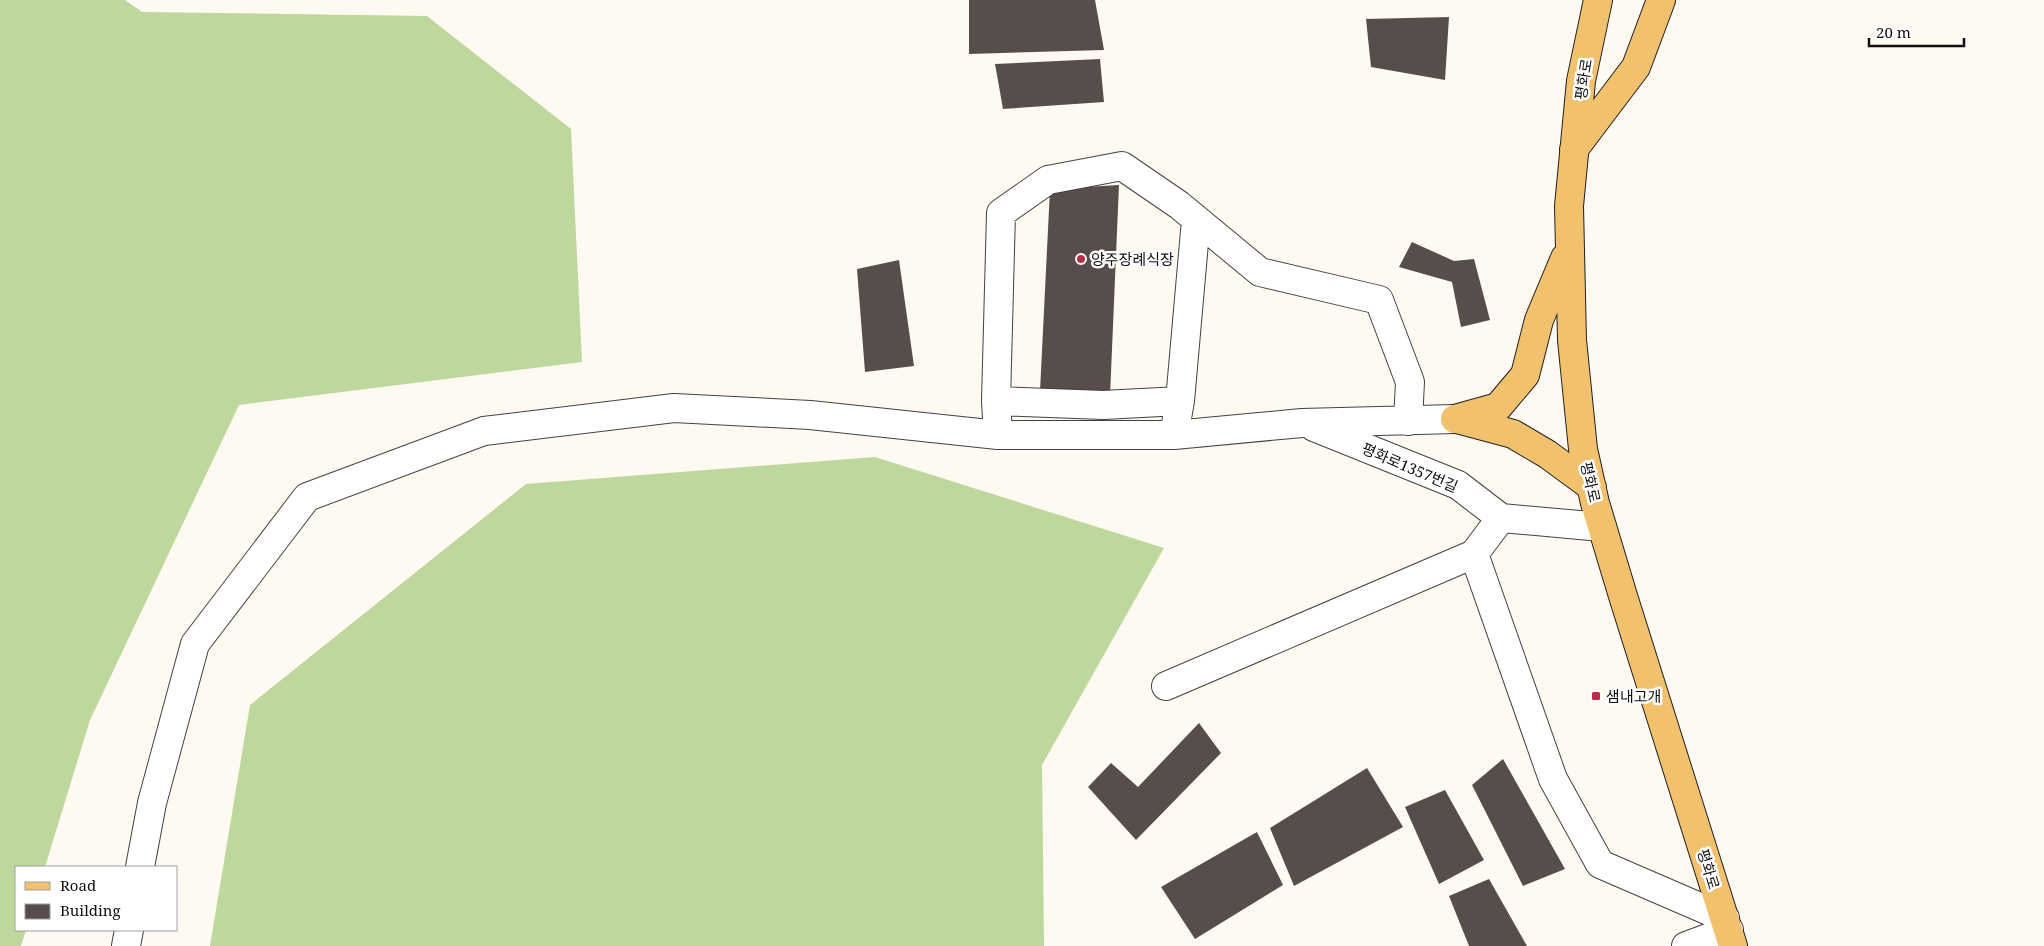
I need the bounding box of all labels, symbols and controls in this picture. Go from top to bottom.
scale bar [1869,15,1964,47]
text: 20 m [1876,22,1911,42]
street label: 평화로 [1570,57,1596,101]
place label: 양주장례식장 [1091,249,1174,269]
marker: 양주장례식장 [1075,253,1087,265]
street label: 평화로1357번길 [1359,438,1461,496]
street label: 평화로 [1577,460,1605,504]
place label: 샘내고개 [1606,686,1661,706]
marker: 샘내고개 [1590,690,1602,702]
street label: 평화로 [1693,846,1725,892]
legend [15,866,178,931]
text: Road [60,875,96,895]
text: Building [60,900,121,920]

